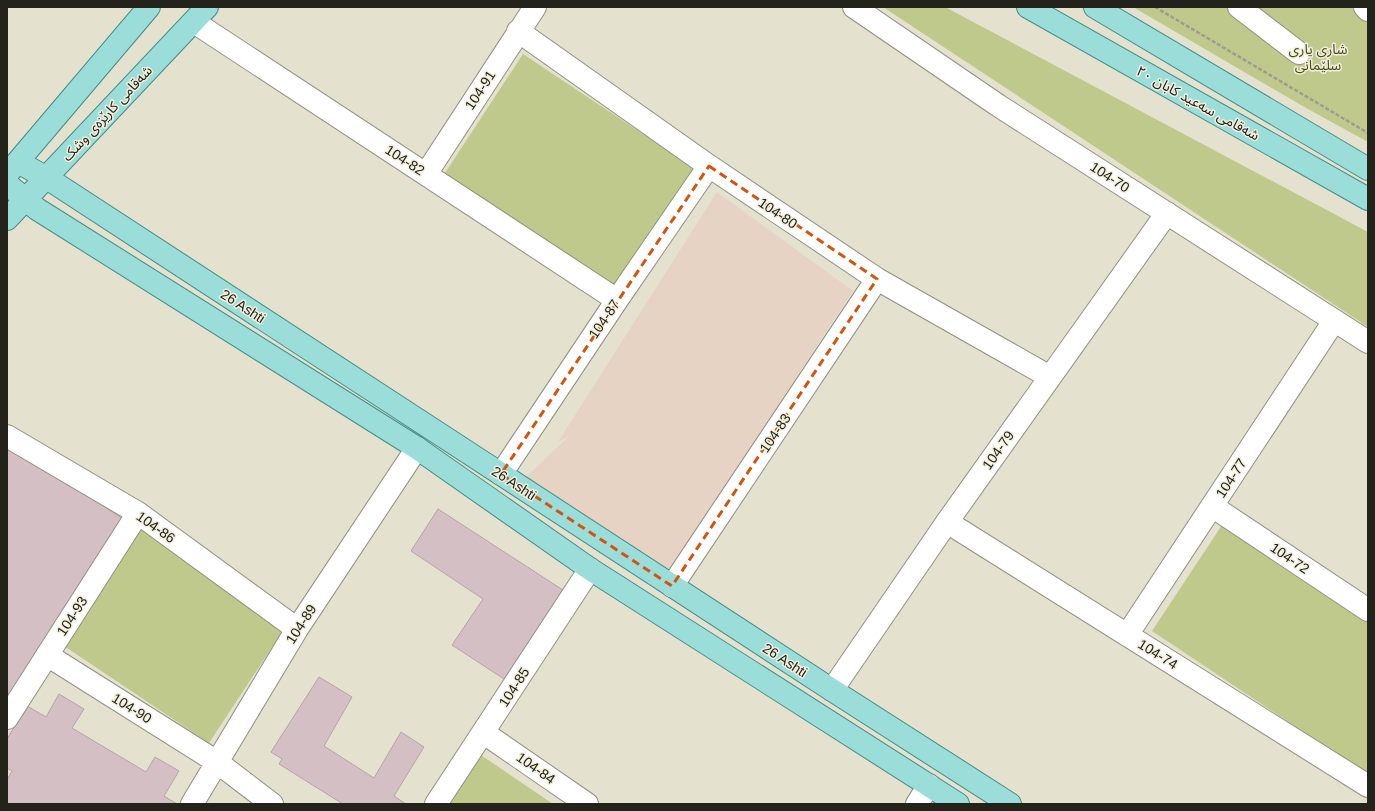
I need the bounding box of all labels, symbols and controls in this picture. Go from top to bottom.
park label: شاری یاری سلێمانی [1289,41,1347,74]
street label: شەقامی کارێزەی وشک [59,62,156,165]
street label: شەقامی سەعید کابان ٢٠ [1133,62,1262,144]
street label: 104-91 [461,67,499,113]
street label: 104-82 [382,141,428,179]
street label: 104-70 [1087,158,1133,196]
street label: 104-80 [755,194,801,232]
street label: 26 Ashti [218,286,268,326]
street label: 104-87 [585,296,623,342]
street label: 104-83 [756,410,794,456]
street label: 104-79 [979,427,1017,472]
street label: 104-77 [1212,455,1250,501]
street label: 26 Ashti [489,463,539,503]
street label: 104-86 [134,508,179,546]
street label: 104-72 [1267,539,1313,577]
street label: 104-93 [53,593,91,639]
street label: 104-89 [282,601,320,647]
street label: 104-74 [1135,636,1181,672]
street label: 26 Ashti [760,640,810,680]
street label: 104-85 [495,664,533,710]
street label: 104-90 [109,690,155,726]
street label: 104-84 [514,749,559,787]

